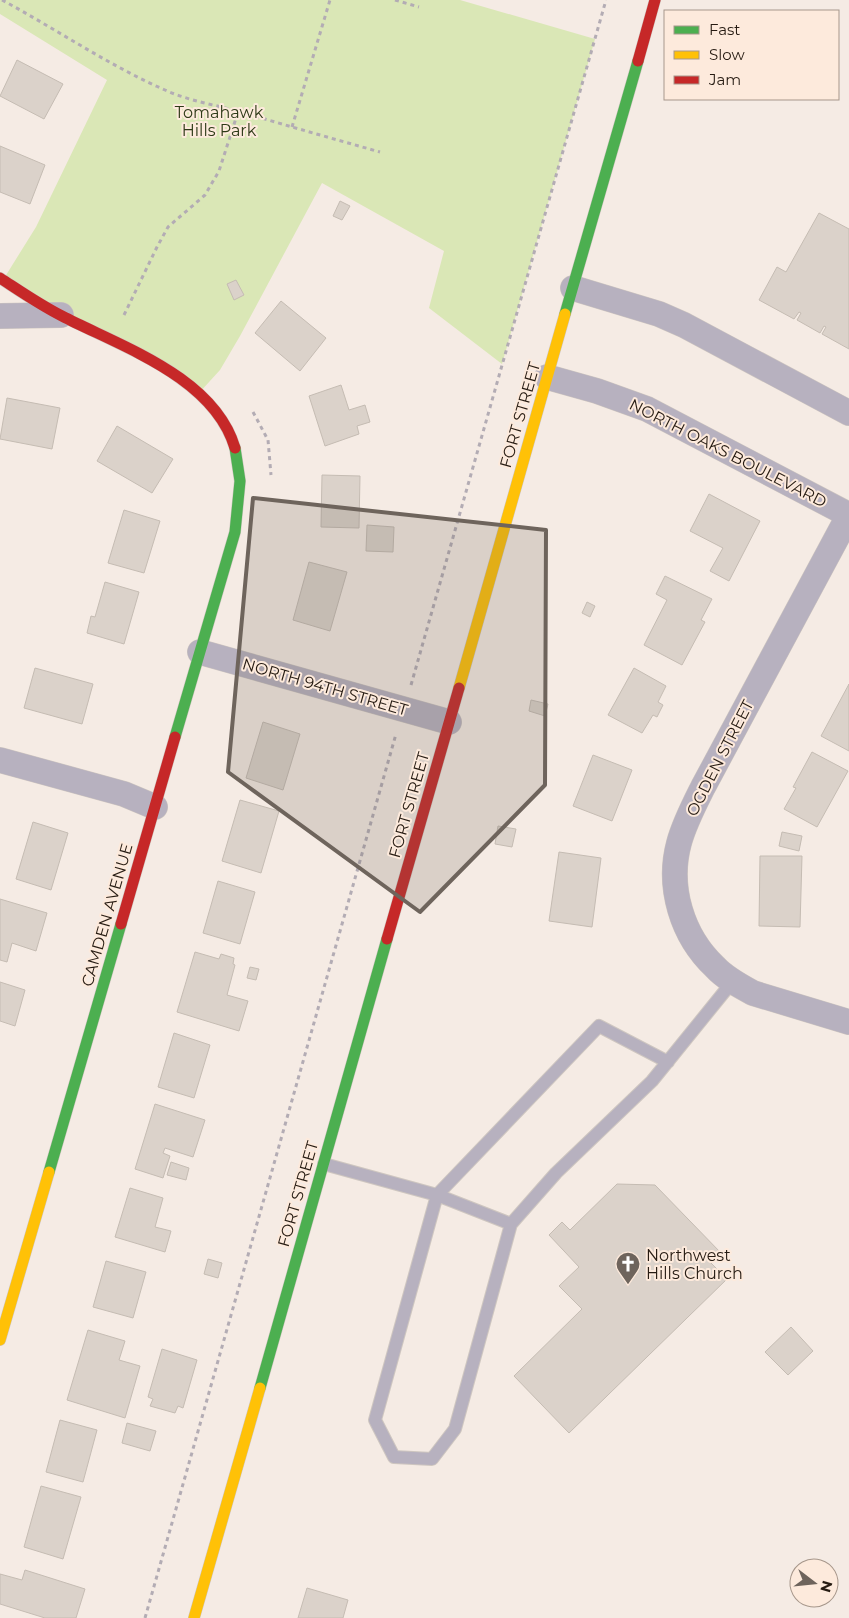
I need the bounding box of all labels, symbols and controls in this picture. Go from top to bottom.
legend [664,10,839,100]
text: Fast [709,20,740,39]
text: Slow [709,45,745,64]
text: Jam [708,70,741,89]
park label: Tomahawk Hills Park [175,103,264,140]
street label: FORT STREET [496,359,544,470]
street label: NORTH OAKS BOULEVARD [626,395,830,511]
street label: NORTH 94TH STREET [240,654,411,720]
street label: OGDEN STREET [682,696,758,819]
street label: FORT STREET [385,749,433,860]
street label: CAMDEN AVENUE [77,841,137,989]
street label: FORT STREET [274,1138,322,1249]
place label: Northwest Hills Church [646,1246,743,1283]
church icon: Northwest Hills Church [615,1251,641,1285]
north arrow [789,1558,839,1608]
text: N [816,1579,837,1595]

